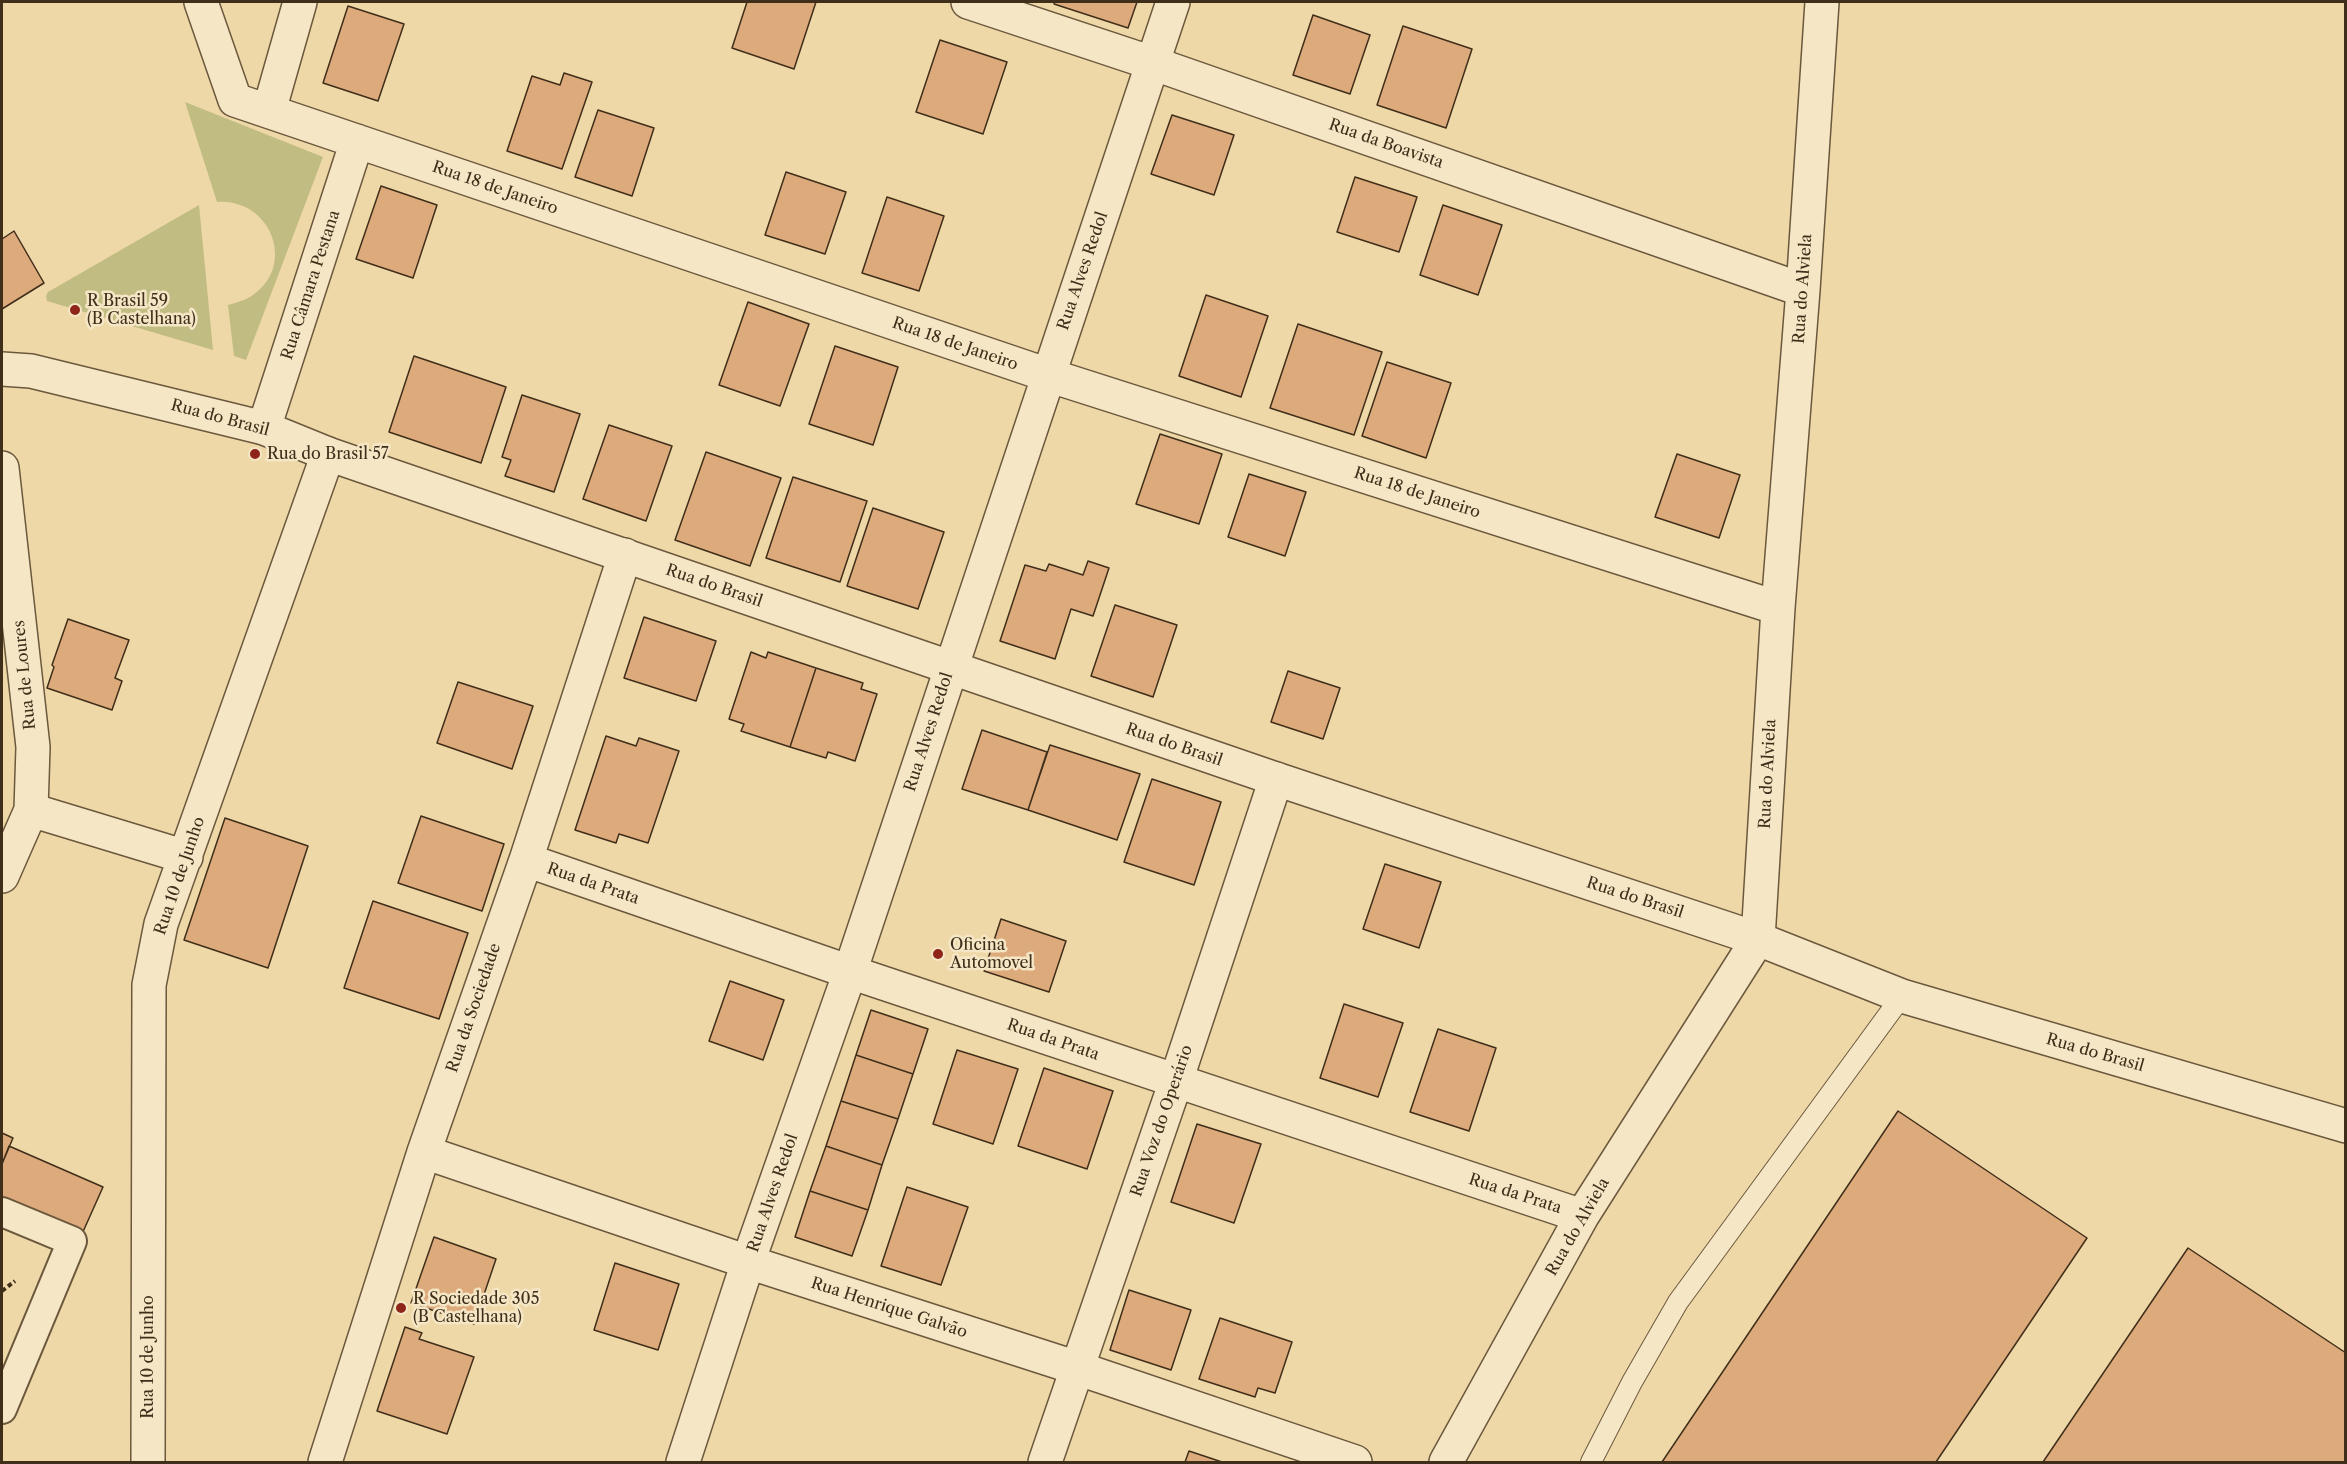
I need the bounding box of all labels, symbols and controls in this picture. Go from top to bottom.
street label: Rua da Boavista [1326,115,1446,173]
street label: Rua 18 de Janeiro [430,157,560,219]
street label: Rua Câmara Pestana [278,208,344,362]
street label: Rua Alves Redol [1054,209,1112,333]
street label: Rua do Alviela [1790,233,1816,345]
place label: R Brasil 59 (B Castelhana) [87,291,196,329]
marker: R Brasil 59 (B Castelhana) [68,303,82,317]
street label: Rua 18 de Janeiro [890,313,1020,375]
street label: Rua do Brasil [169,396,271,440]
place label: Rua do Brasil 57 [267,444,389,464]
marker: Rua do Brasil 57 [248,447,262,461]
street label: Rua 18 de Janeiro [1351,464,1483,522]
street label: Rua do Brasil [663,561,765,611]
street label: Rua de Loures [10,619,40,731]
street label: Rua Alves Redol [901,670,957,794]
street label: Rua do Alviela [1756,718,1780,830]
street label: Rua do Brasil [1123,720,1225,770]
street label: Rua 10 de Junho [151,814,209,938]
street label: Rua da Prata [544,859,642,909]
street label: Rua do Brasil [1584,873,1686,923]
place label: Oficina Automovel [950,935,1033,973]
street label: Rua da Sociedade [443,941,505,1075]
marker: Oficina Automovel [931,947,945,961]
street label: Rua da Prata [1004,1015,1102,1065]
street label: Rua do Brasil [2044,1030,2146,1076]
street label: Rua Voz do Operário [1127,1043,1197,1199]
street label: Rua Alves Redol [744,1131,802,1255]
street label: Rua da Prata [1466,1170,1564,1218]
street label: Rua do Alviela [1542,1174,1614,1280]
street label: Rua Henrique Galvão [808,1274,970,1342]
place label: R Sociedade 305 (B Castelhana) [413,1289,539,1327]
street label: Rua 10 de Junho [138,1295,158,1419]
marker: R Sociedade 305 (B Castelhana) [394,1301,408,1315]

